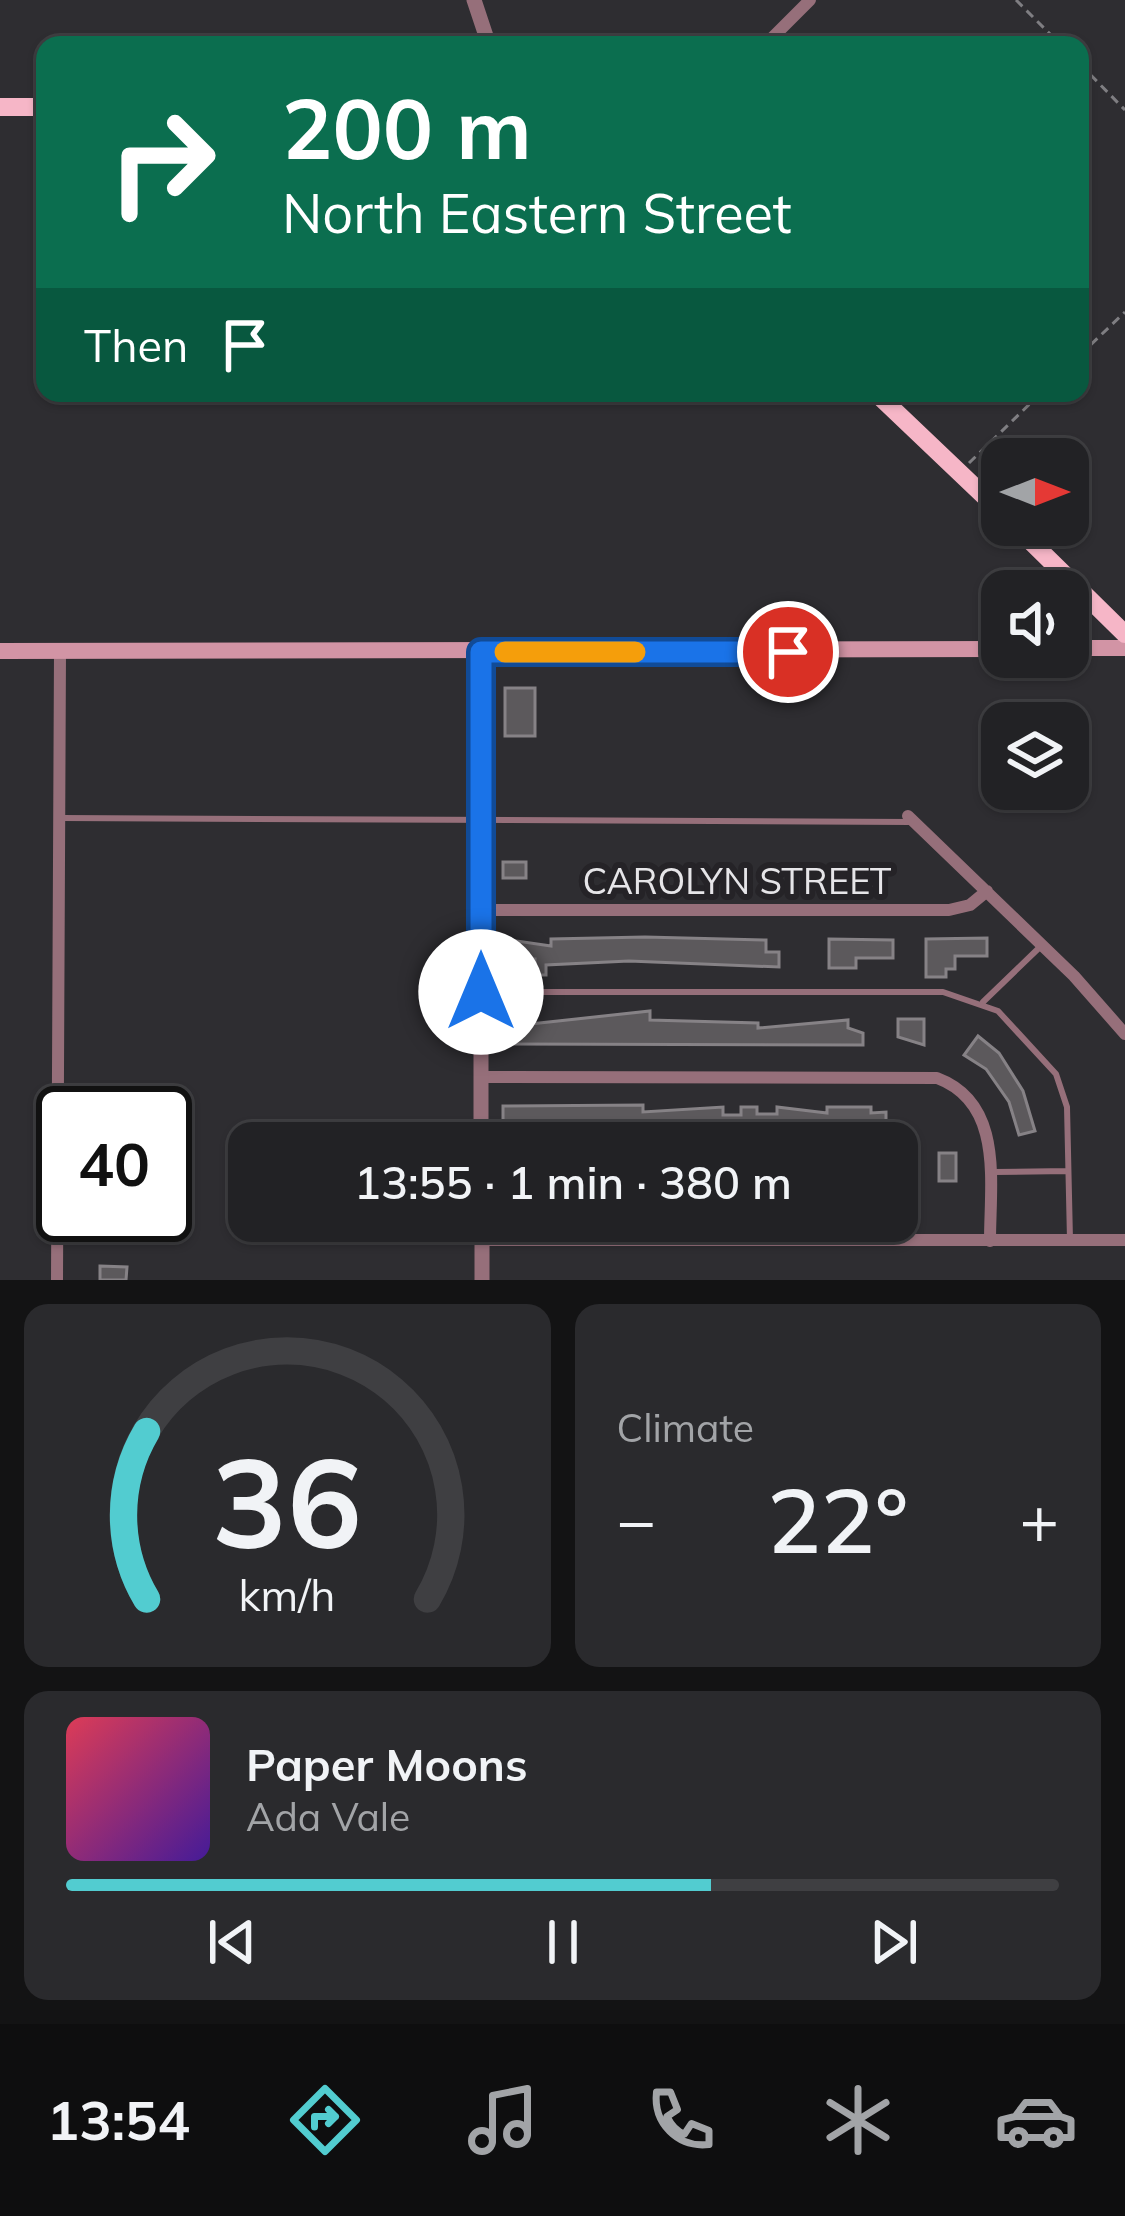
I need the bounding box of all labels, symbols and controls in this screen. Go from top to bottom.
text: 200 m [282,75,532,180]
icon: right [84,84,240,240]
text: North Eastern Street [282,179,792,247]
icon: arrive [212,312,278,378]
text: Then [84,317,188,373]
north arrow [981,438,1089,546]
map controls [981,438,1089,810]
button: sound [981,570,1089,678]
pin [737,601,839,703]
icon: arrive [755,619,821,685]
button: layers [981,702,1089,810]
street label: CAROLYN STREET [582,858,892,903]
position arrow [418,929,544,1055]
speed limit sign: 40 [36,1086,192,1242]
text: 13:55 · 1 min · 380 m [354,1154,792,1210]
text: Climate [617,1403,754,1452]
text: 36 [212,1423,362,1579]
text: 22° [767,1463,909,1576]
text: − [617,1478,656,1561]
text: + [1019,1478,1059,1561]
text: km/h [239,1567,336,1621]
text: Paper Moons [246,1736,528,1792]
text: Ada Vale [246,1792,410,1841]
icon: previous [199,1909,265,1975]
icon: pause [530,1909,596,1975]
icon: next [861,1909,927,1975]
icon: directions [283,2078,367,2162]
icon: music [461,2078,545,2162]
icon: phone [639,2078,723,2162]
icon: climate [816,2078,900,2162]
icon: car [994,2078,1078,2162]
text: 13:54 [47,2086,190,2154]

